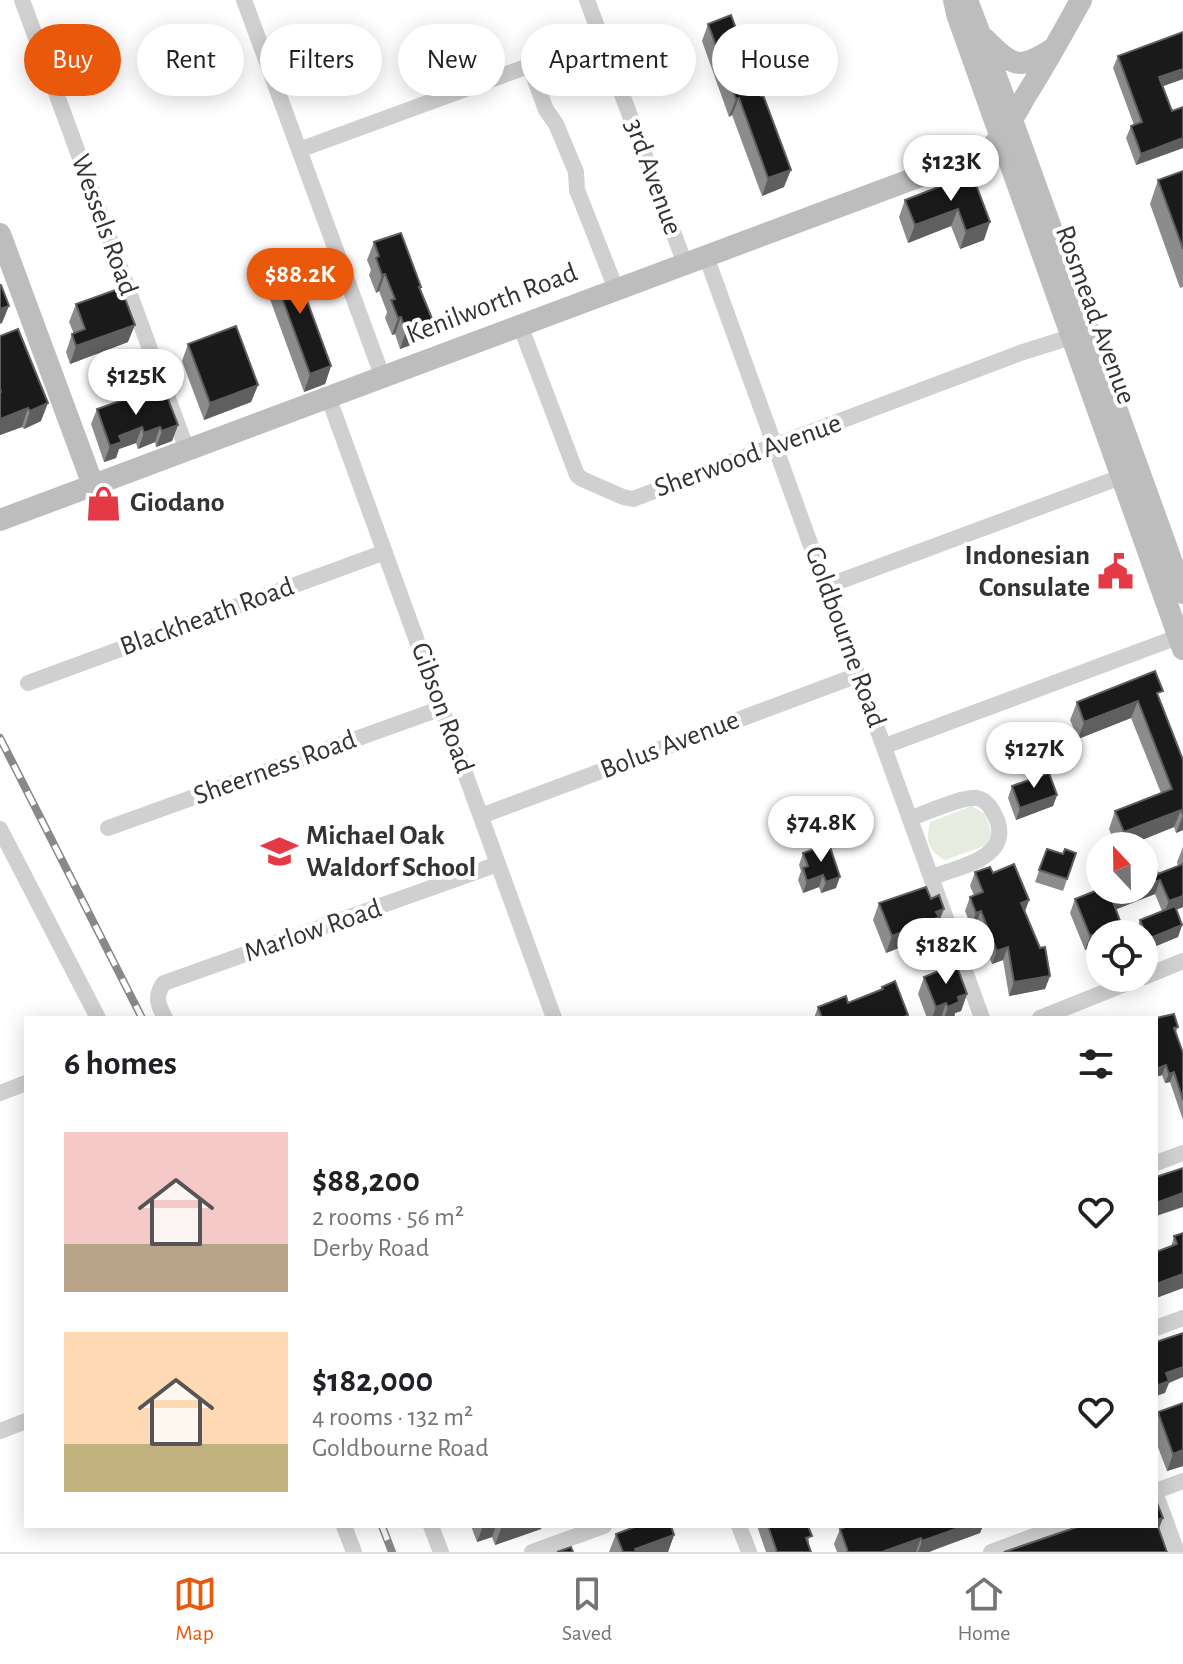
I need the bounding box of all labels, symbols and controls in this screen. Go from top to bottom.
chip: Buy [24,24,121,96]
chip: Rent [137,24,244,96]
chip: Filters [260,24,382,96]
chip: New [398,24,505,96]
chip: Apartment [521,24,696,96]
chip: House [712,24,838,96]
street label: 3rd Avenue [619,115,687,239]
pin: $123K [895,135,1007,203]
text: $123K [921,148,981,174]
street label: Wessels Road [66,151,142,299]
street label: Rosmead Avenue [1050,222,1140,408]
pin: $88.2K [235,248,365,316]
street label: Kenilworth Road [403,259,581,349]
text: $88.2K [265,261,335,287]
pin: $125K [80,349,192,417]
text: $125K [106,362,166,388]
street label: Sherwood Avenue [651,409,845,503]
shop icon: Giodano [85,484,123,522]
place label: Giodano [130,489,225,517]
place label: Indonesian Consulate [965,542,1090,602]
street label: Goldbourne Road [799,543,891,731]
public building icon: Indonesian Consulate [1097,553,1135,591]
street label: Blackheath Road [116,573,298,661]
street label: Gibson Road [405,639,479,777]
street label: Bolus Avenue [597,706,743,784]
pin: $127K [978,722,1090,790]
street label: Sheerness Road [190,726,360,810]
text: $127K [1004,735,1064,761]
pin: $74.8K [756,796,886,864]
text: $74.8K [786,809,856,835]
place label: Michael Oak Waldorf School [306,822,476,882]
north arrow [1086,832,1158,904]
map controls [1086,832,1158,992]
school or university icon: Michael Oak Waldorf School [261,833,299,871]
street label: Marlow Road [241,894,385,968]
pin: $182K [890,918,1002,986]
button: locate [1086,920,1158,992]
text: $182K [915,931,977,957]
icon: filters [1074,1042,1118,1086]
text: 6 homes [64,1047,177,1081]
icon: home [128,1164,224,1260]
text: $88,200 [312,1164,420,1198]
icon: heart [1074,1190,1118,1234]
text: 2 rooms · 56 m² [312,1204,464,1230]
text: Derby Road [312,1235,429,1261]
icon: home [128,1364,224,1460]
text: $182,000 [312,1364,433,1398]
icon: heart [1074,1390,1118,1434]
text: 4 rooms · 132 m² [312,1404,473,1430]
text: Goldbourne Road [312,1435,489,1461]
tab: Map [173,1572,217,1646]
tab: Saved [562,1572,612,1646]
tab: Home [957,1572,1010,1646]

